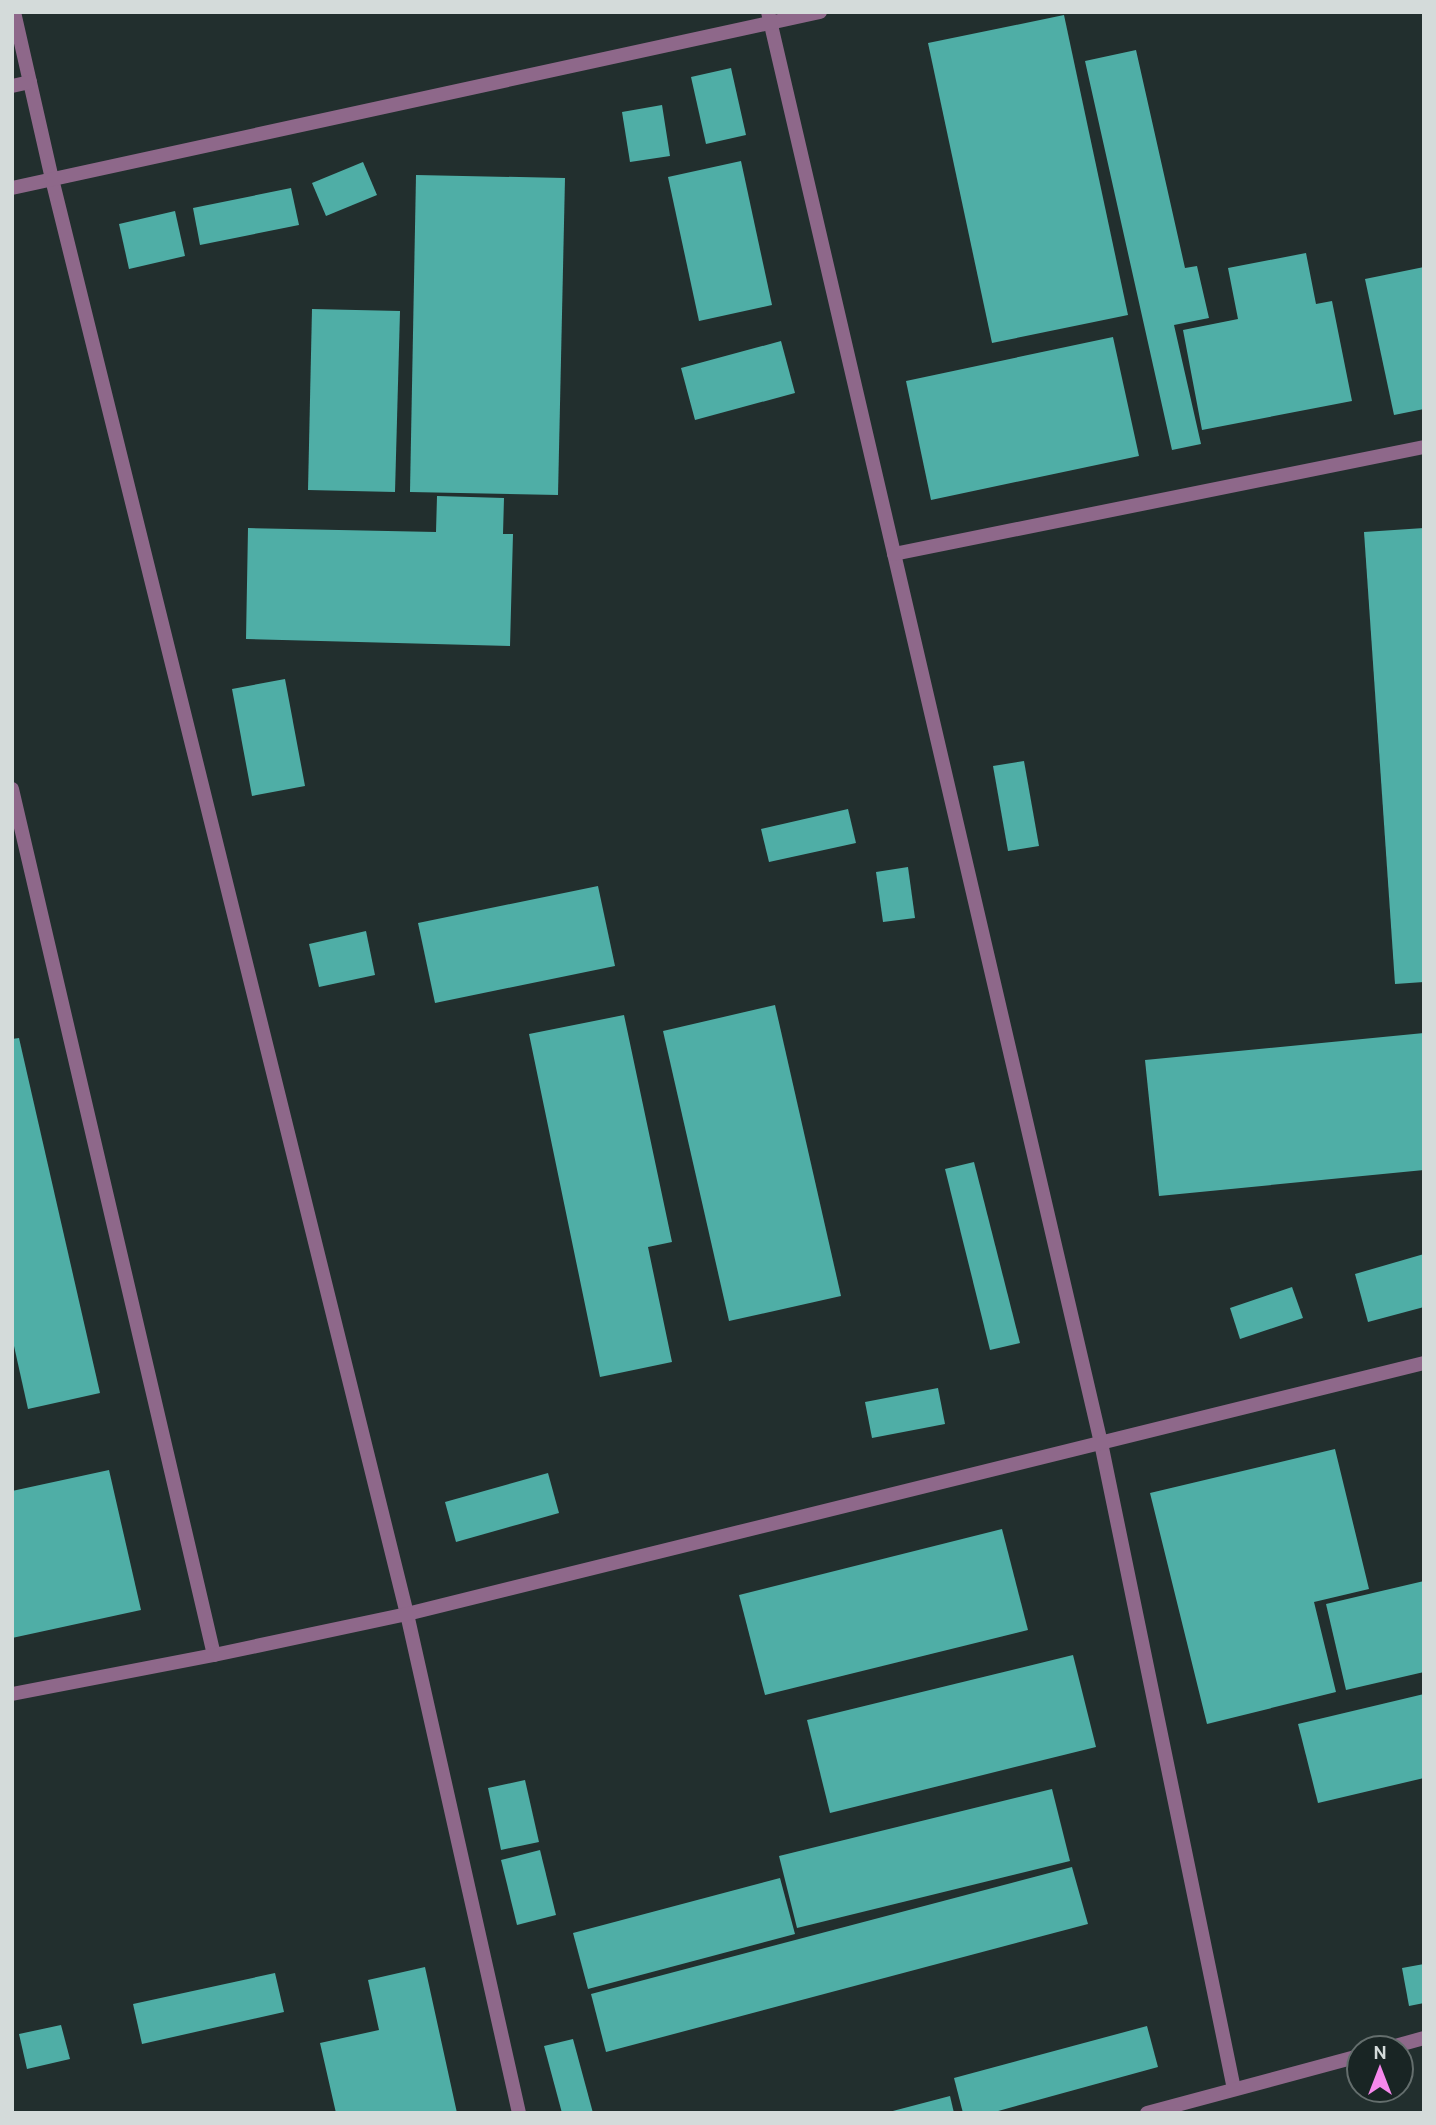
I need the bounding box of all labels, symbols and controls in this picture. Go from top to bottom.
north arrow [1345,2034,1415,2104]
text: N [1373,2042,1387,2066]

